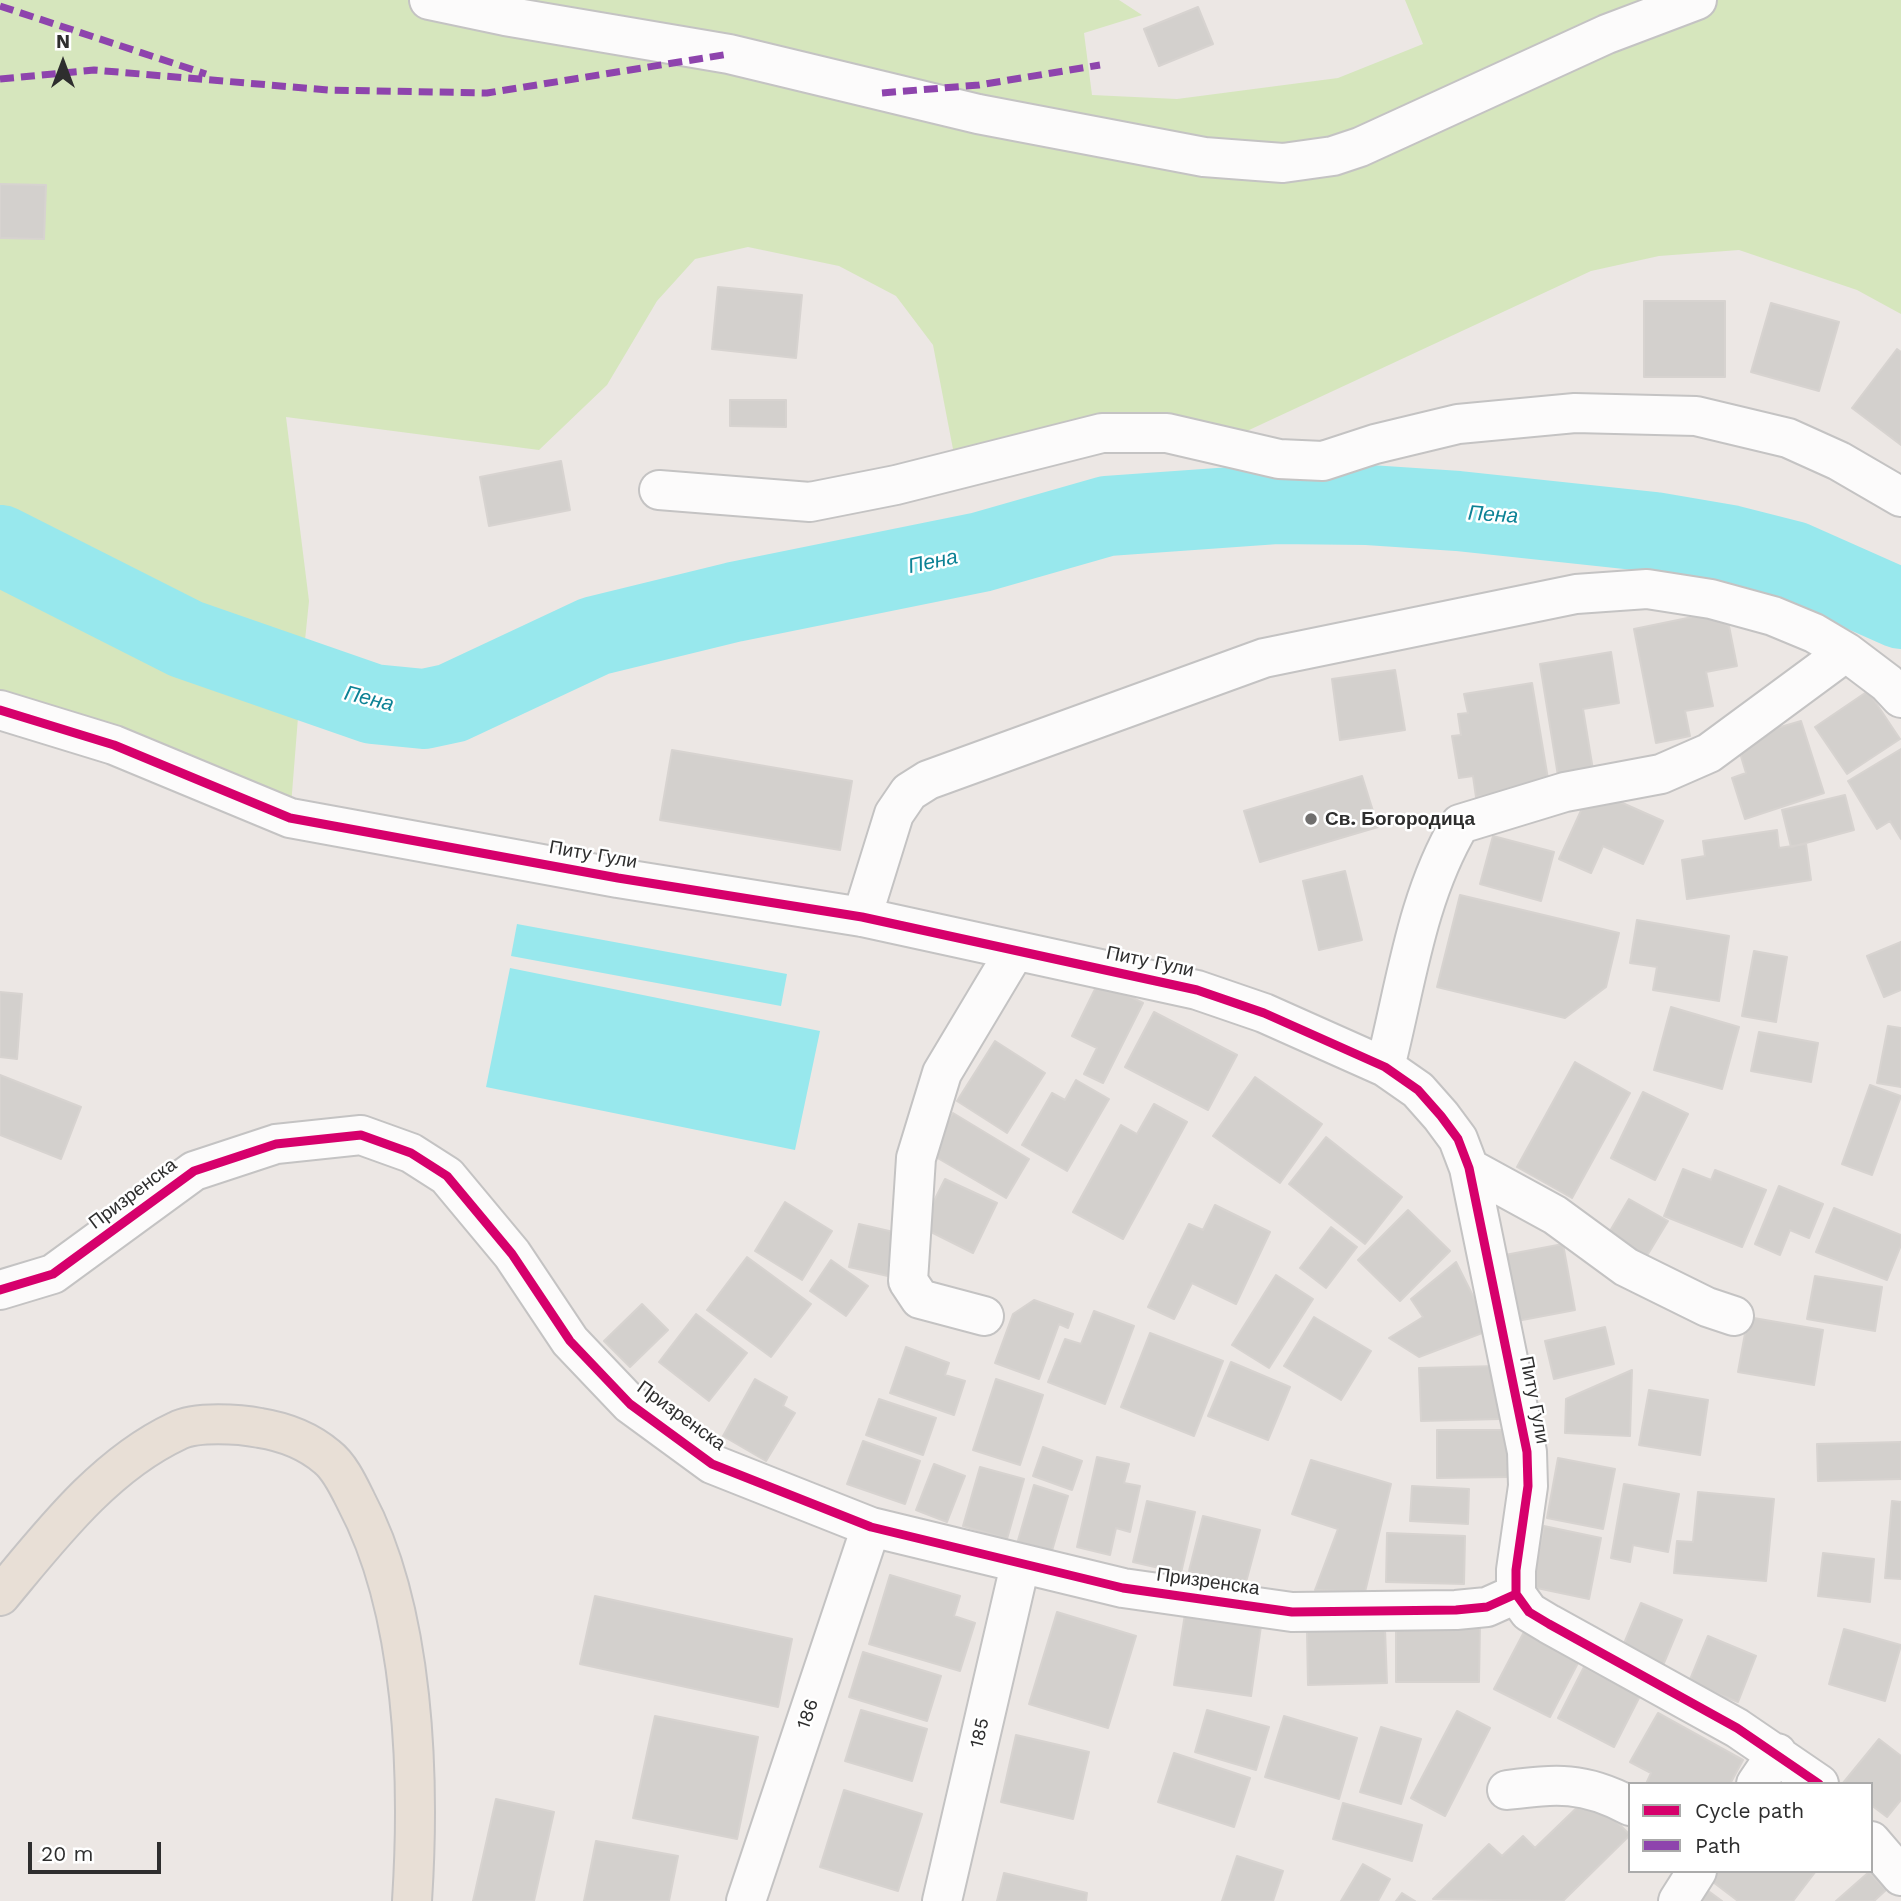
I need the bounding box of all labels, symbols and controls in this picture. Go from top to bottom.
north arrow [28,28,98,98]
text: N [56,30,70,53]
water label: Пена [1467,501,1519,529]
water label: Пена [906,544,960,580]
water label: Пена [342,681,396,717]
place label: Св. Богородица [1325,808,1475,830]
marker: Св. Богородица [1303,811,1319,827]
street label: Питу Гули [547,836,639,874]
street label: Питу Гули [1104,942,1196,982]
street label: Призренска [85,1154,181,1234]
street label: Питу Гули [1514,1354,1554,1446]
street label: Призренска [632,1376,730,1456]
street label: Призренска [1155,1563,1261,1601]
street label: 186 [792,1696,824,1732]
street label: 185 [965,1716,995,1750]
legend [1628,1782,1873,1873]
text: Cycle path [1695,1798,1804,1823]
scale bar [32,1828,164,1872]
text: Path [1695,1833,1741,1858]
text: 20 m [41,1841,93,1866]

